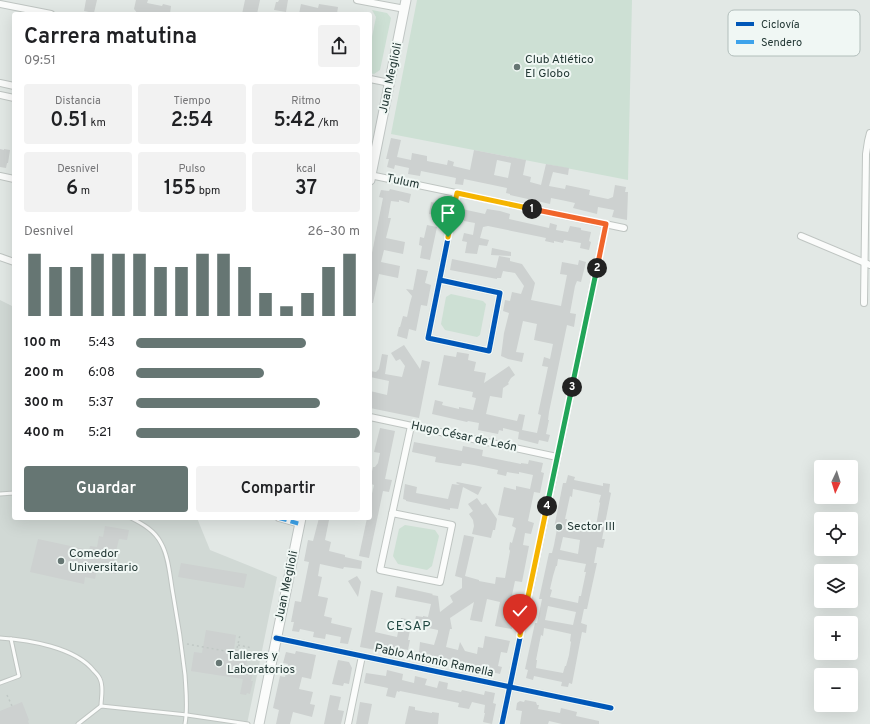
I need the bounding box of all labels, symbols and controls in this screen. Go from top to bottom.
legend [728,10,860,56]
text: Ciclovía [761,18,800,32]
text: Carrera matutina [24,24,197,51]
button: share [318,25,360,67]
text: Sendero [761,36,802,50]
street label: Juan Meglioli [376,41,406,115]
place label: Club Atlético El Globo [525,52,594,82]
text: 09:51 [24,53,56,69]
marker: Club Atlético El Globo [512,62,522,72]
text: Distancia [55,94,101,108]
text: Tiempo [173,94,211,108]
text: Ritmo [291,94,321,108]
text: 0.51 [50,108,88,134]
text: 2:54 [171,108,213,134]
text: 5:42 [273,108,315,134]
text: km [88,116,106,130]
text: /km [315,116,339,130]
text: Desnivel [57,162,99,176]
text: Pulso [178,162,206,176]
text: kcal [296,162,316,176]
street label: Tulum [385,171,421,193]
text: 6 [66,176,78,202]
text: 155 [164,176,196,202]
text: 37 [295,176,317,202]
text: m [78,184,90,198]
text: bpm [196,184,220,198]
pin [431,196,465,237]
pin: 1 [522,199,542,219]
icon: arrive [437,202,459,224]
text: 1 [530,202,534,216]
text: Desnivel [24,224,73,240]
text: 26–30 m [308,224,360,240]
pin: 2 [587,258,607,278]
text: 2 [594,261,600,275]
text: 100 m [24,335,61,351]
text: 5:43 [88,335,115,351]
text: 200 m [24,365,64,381]
text: 6:08 [88,365,115,381]
pin: 3 [562,377,582,397]
text: 3 [569,380,575,394]
text: 300 m [24,395,63,411]
text: 5:37 [88,395,113,411]
street label: Hugo César de León [410,418,518,456]
text: 400 m [24,425,64,441]
text: 5:21 [88,425,112,441]
north arrow [814,460,858,504]
map controls [814,460,858,712]
button: Guardar [24,466,188,512]
button: Compartir [196,466,360,512]
pin: 4 [537,496,557,516]
text: 4 [543,499,551,513]
button: locate [814,512,858,556]
place label: Sector III [567,519,615,535]
marker: Sector III [554,522,564,532]
place label: Comedor Universitario [69,546,138,576]
street label: Juan Meglioli [272,549,302,623]
marker: Comedor Universitario [56,556,66,566]
button: layers [814,564,858,608]
pin [503,594,537,635]
icon: check [509,600,531,622]
button: + [814,616,858,660]
district label: CESAP [386,619,432,635]
street label: Pablo Antonio Ramella [373,641,495,681]
place label: Talleres y Laboratorios [227,648,295,678]
marker: Talleres y Laboratorios [214,658,224,668]
button: − [814,668,858,712]

